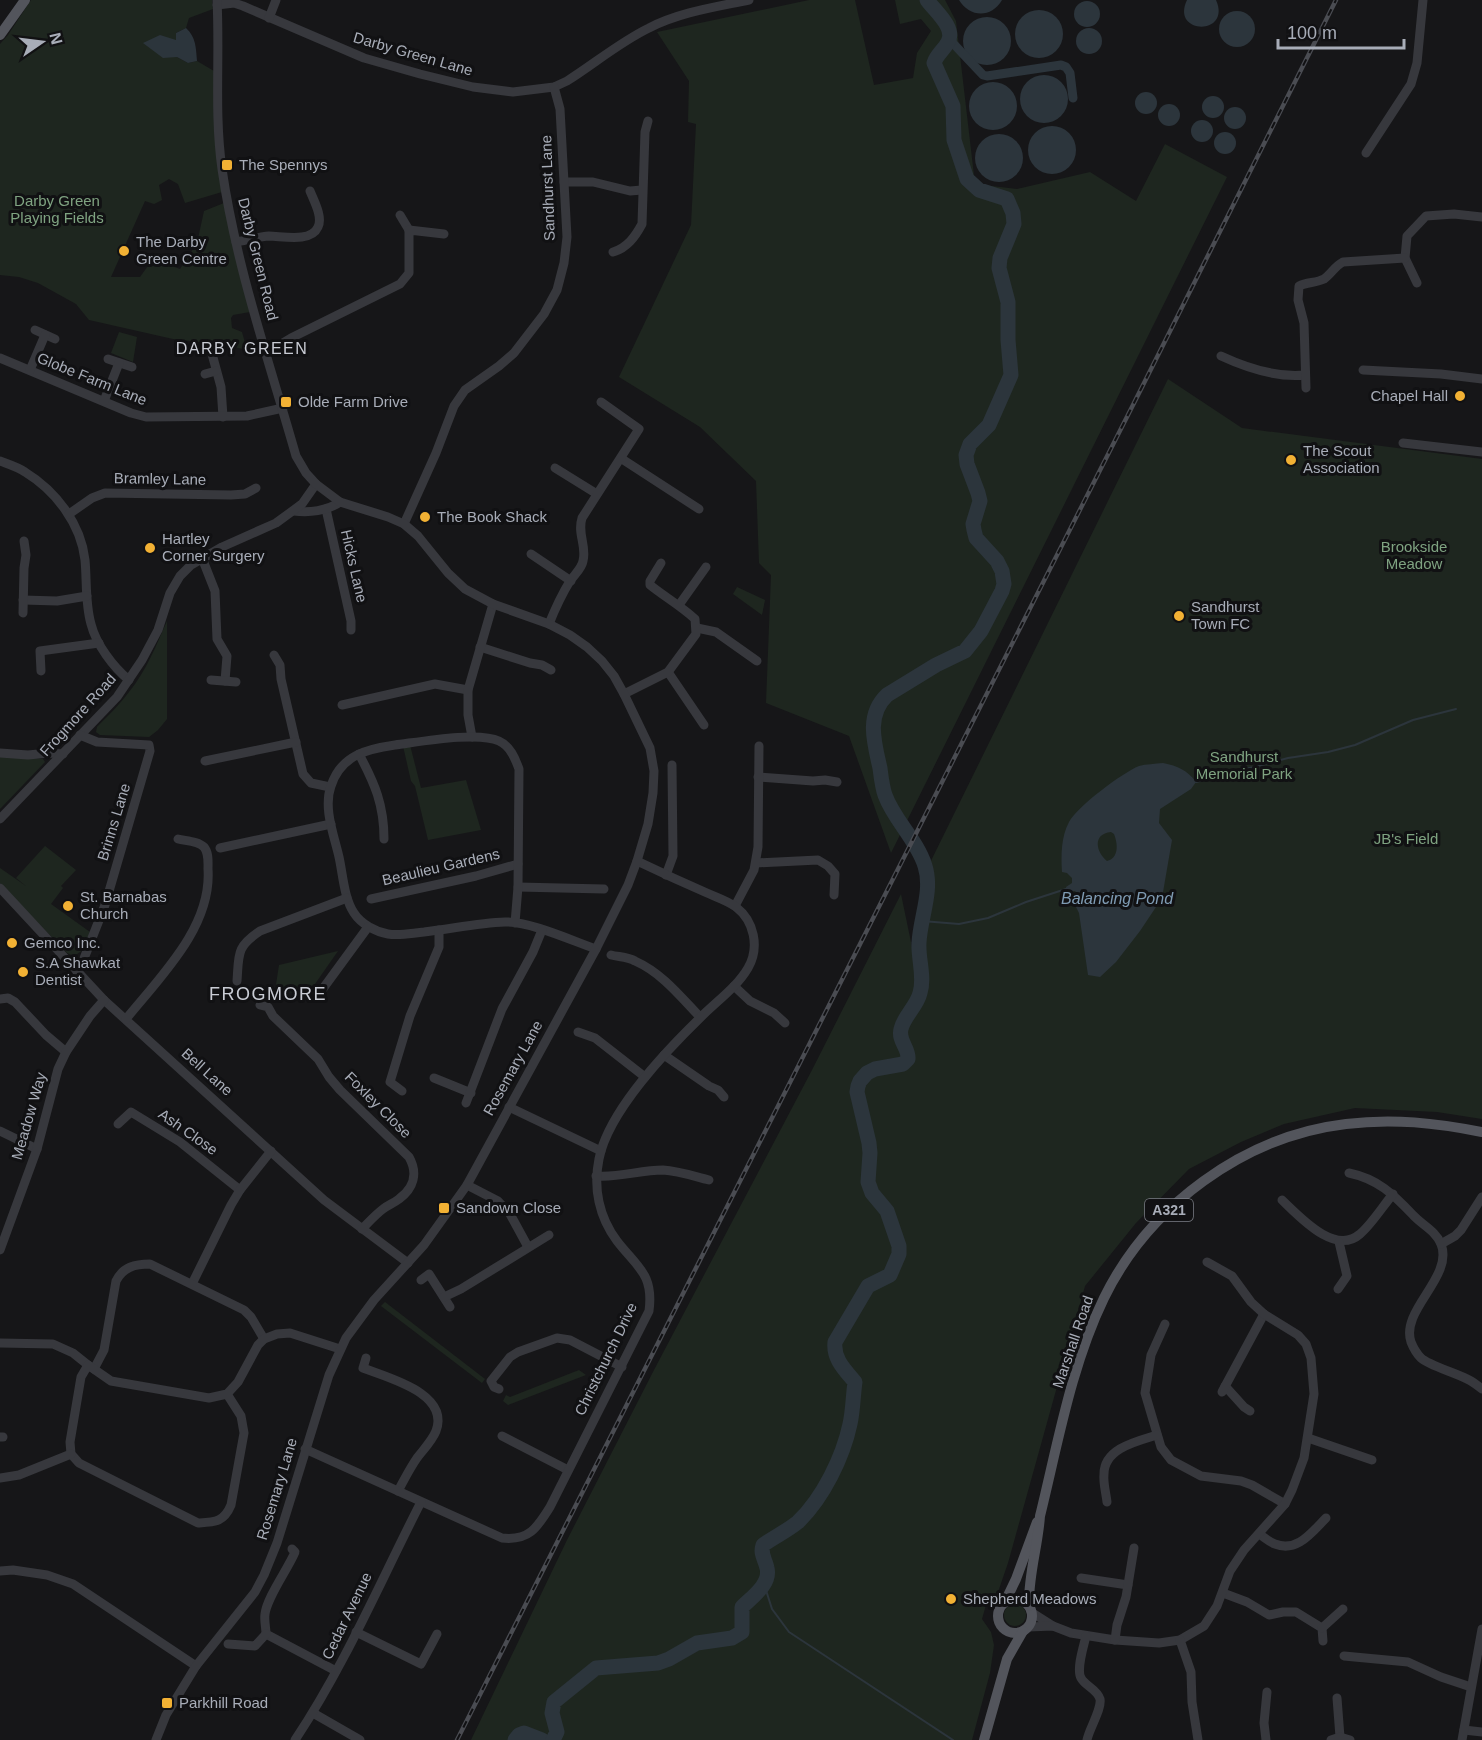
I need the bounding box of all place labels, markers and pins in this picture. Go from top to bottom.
place label: The Spennys [239,156,327,173]
marker: The Spennys [220,158,234,172]
place label: The Darby Green Centre [136,233,227,267]
marker: The Darby Green Centre [117,244,131,258]
place label: Chapel Hall [1370,387,1448,404]
marker: Chapel Hall [1453,389,1467,403]
place label: Olde Farm Drive [298,393,408,410]
marker: Olde Farm Drive [279,395,293,409]
place label: The Scout Association [1303,442,1380,476]
marker: The Scout Association [1284,453,1298,467]
place label: The Book Shack [437,508,548,525]
marker: The Book Shack [418,510,432,524]
place label: Hartley Corner Surgery [162,530,265,564]
marker: Hartley Corner Surgery [143,541,157,555]
place label: Sandhurst Town FC [1191,598,1260,632]
marker: Sandhurst Town FC [1172,609,1186,623]
place label: St. Barnabas Church [80,888,167,922]
marker: St. Barnabas Church [61,899,75,913]
place label: Gemco Inc. [24,934,101,951]
marker: Gemco Inc. [5,936,19,950]
place label: S.A Shawkat Dentist [35,954,121,988]
marker: S.A Shawkat Dentist [16,965,30,979]
place label: Sandown Close [456,1199,561,1216]
marker: Sandown Close [437,1201,451,1215]
place label: Shepherd Meadows [963,1590,1096,1607]
marker: Shepherd Meadows [944,1592,958,1606]
place label: Parkhill Road [179,1694,268,1711]
marker: Parkhill Road [160,1696,174,1710]

